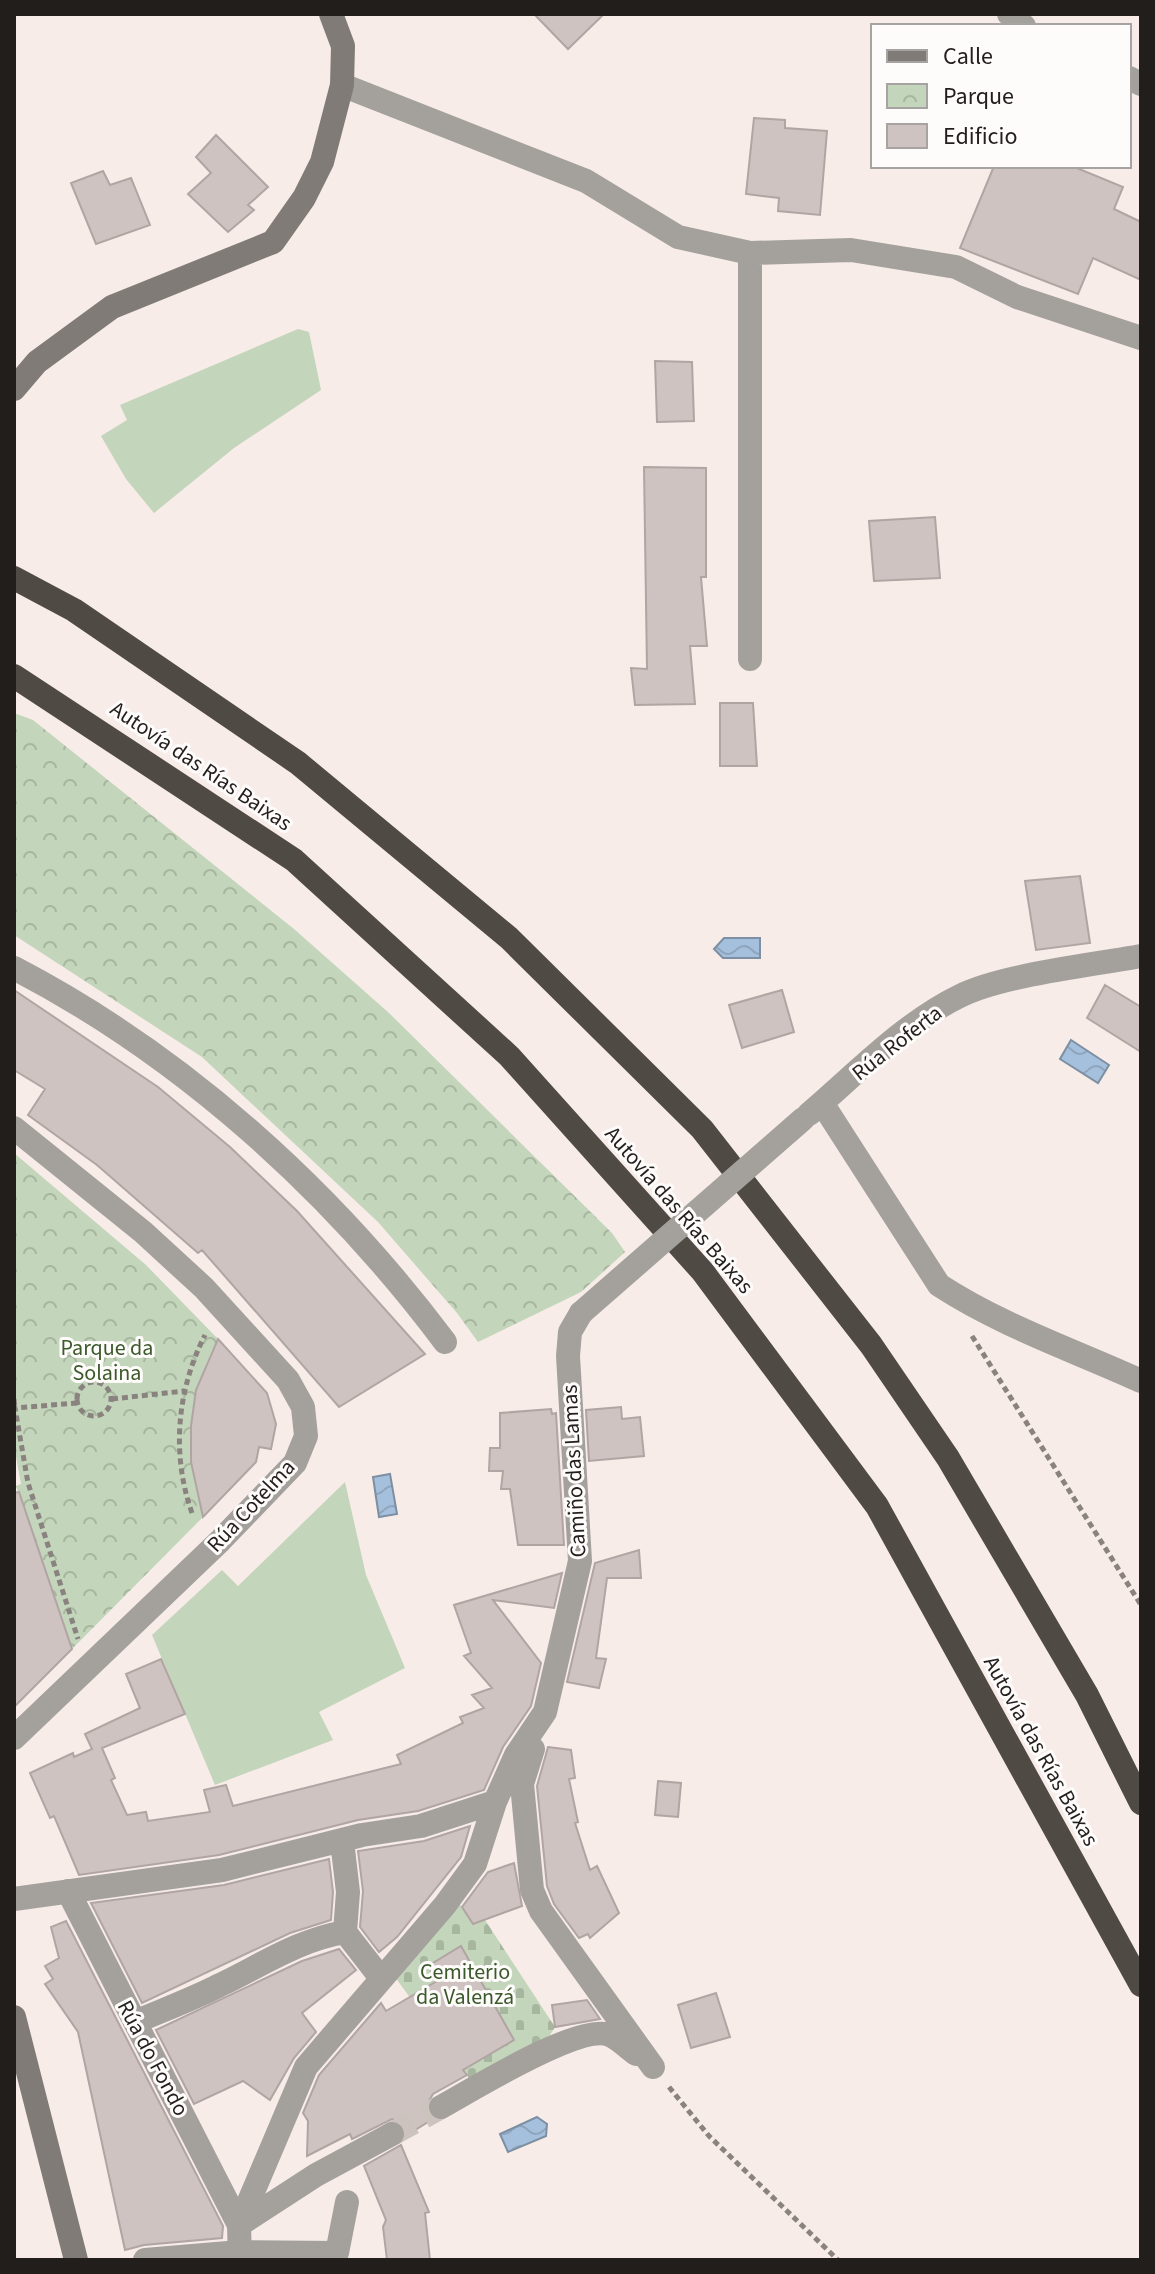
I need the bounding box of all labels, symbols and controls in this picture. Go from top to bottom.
legend [871,24,1131,168]
text: Calle [943,39,993,74]
text: Parque [943,79,1014,114]
text: Edificio [943,119,1017,154]
street label: Autovía das Rías Baixas [104,693,298,839]
street label: Rúa Roferta [845,997,949,1089]
street label: Autovía das Rías Baixas [597,1119,761,1301]
park label: Parque da Solaina [61,1332,153,1389]
street label: Camiño das Lamas [553,1384,595,1558]
street label: Rúa Cotelma [199,1452,303,1560]
street label: Autovía das Rías Baixas [975,1650,1107,1852]
park label: Cemiterio da Valenzá [416,1956,514,2013]
street label: Rúa do Fondo [109,1994,197,2122]

